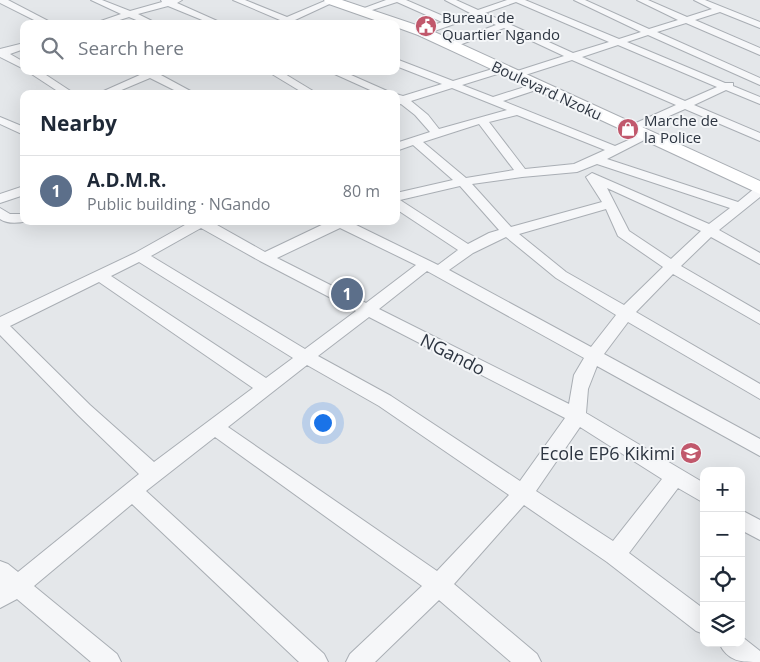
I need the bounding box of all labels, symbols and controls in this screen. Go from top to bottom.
place label: Bureau de Quartier Ngando [442,7,560,44]
public building icon: Bureau de Quartier Ngando [414,14,438,38]
search box [20,20,400,75]
icon: search [38,34,66,62]
text: Search here [78,35,184,61]
street label: Boulevard Nzoku [489,56,605,124]
text: Nearby [40,109,117,137]
place label: Marche de la Police [644,110,718,147]
shop icon: Marche de la Police [616,117,640,141]
text: A.D.M.R. [87,167,166,193]
text: 1 [51,180,61,202]
text: 80 m [343,180,380,202]
text: Public building · NGando [87,193,270,215]
pin: 1 [331,275,363,313]
street label: NGando [417,328,489,380]
your location [310,410,336,436]
place label: Ecole EP6 Kikimi [540,441,675,465]
school or university icon: Ecole EP6 Kikimi [679,441,703,465]
map controls [700,467,745,647]
button: + [700,467,745,512]
button: − [700,512,745,557]
button: locate [700,557,745,602]
button: layers [700,602,745,647]

